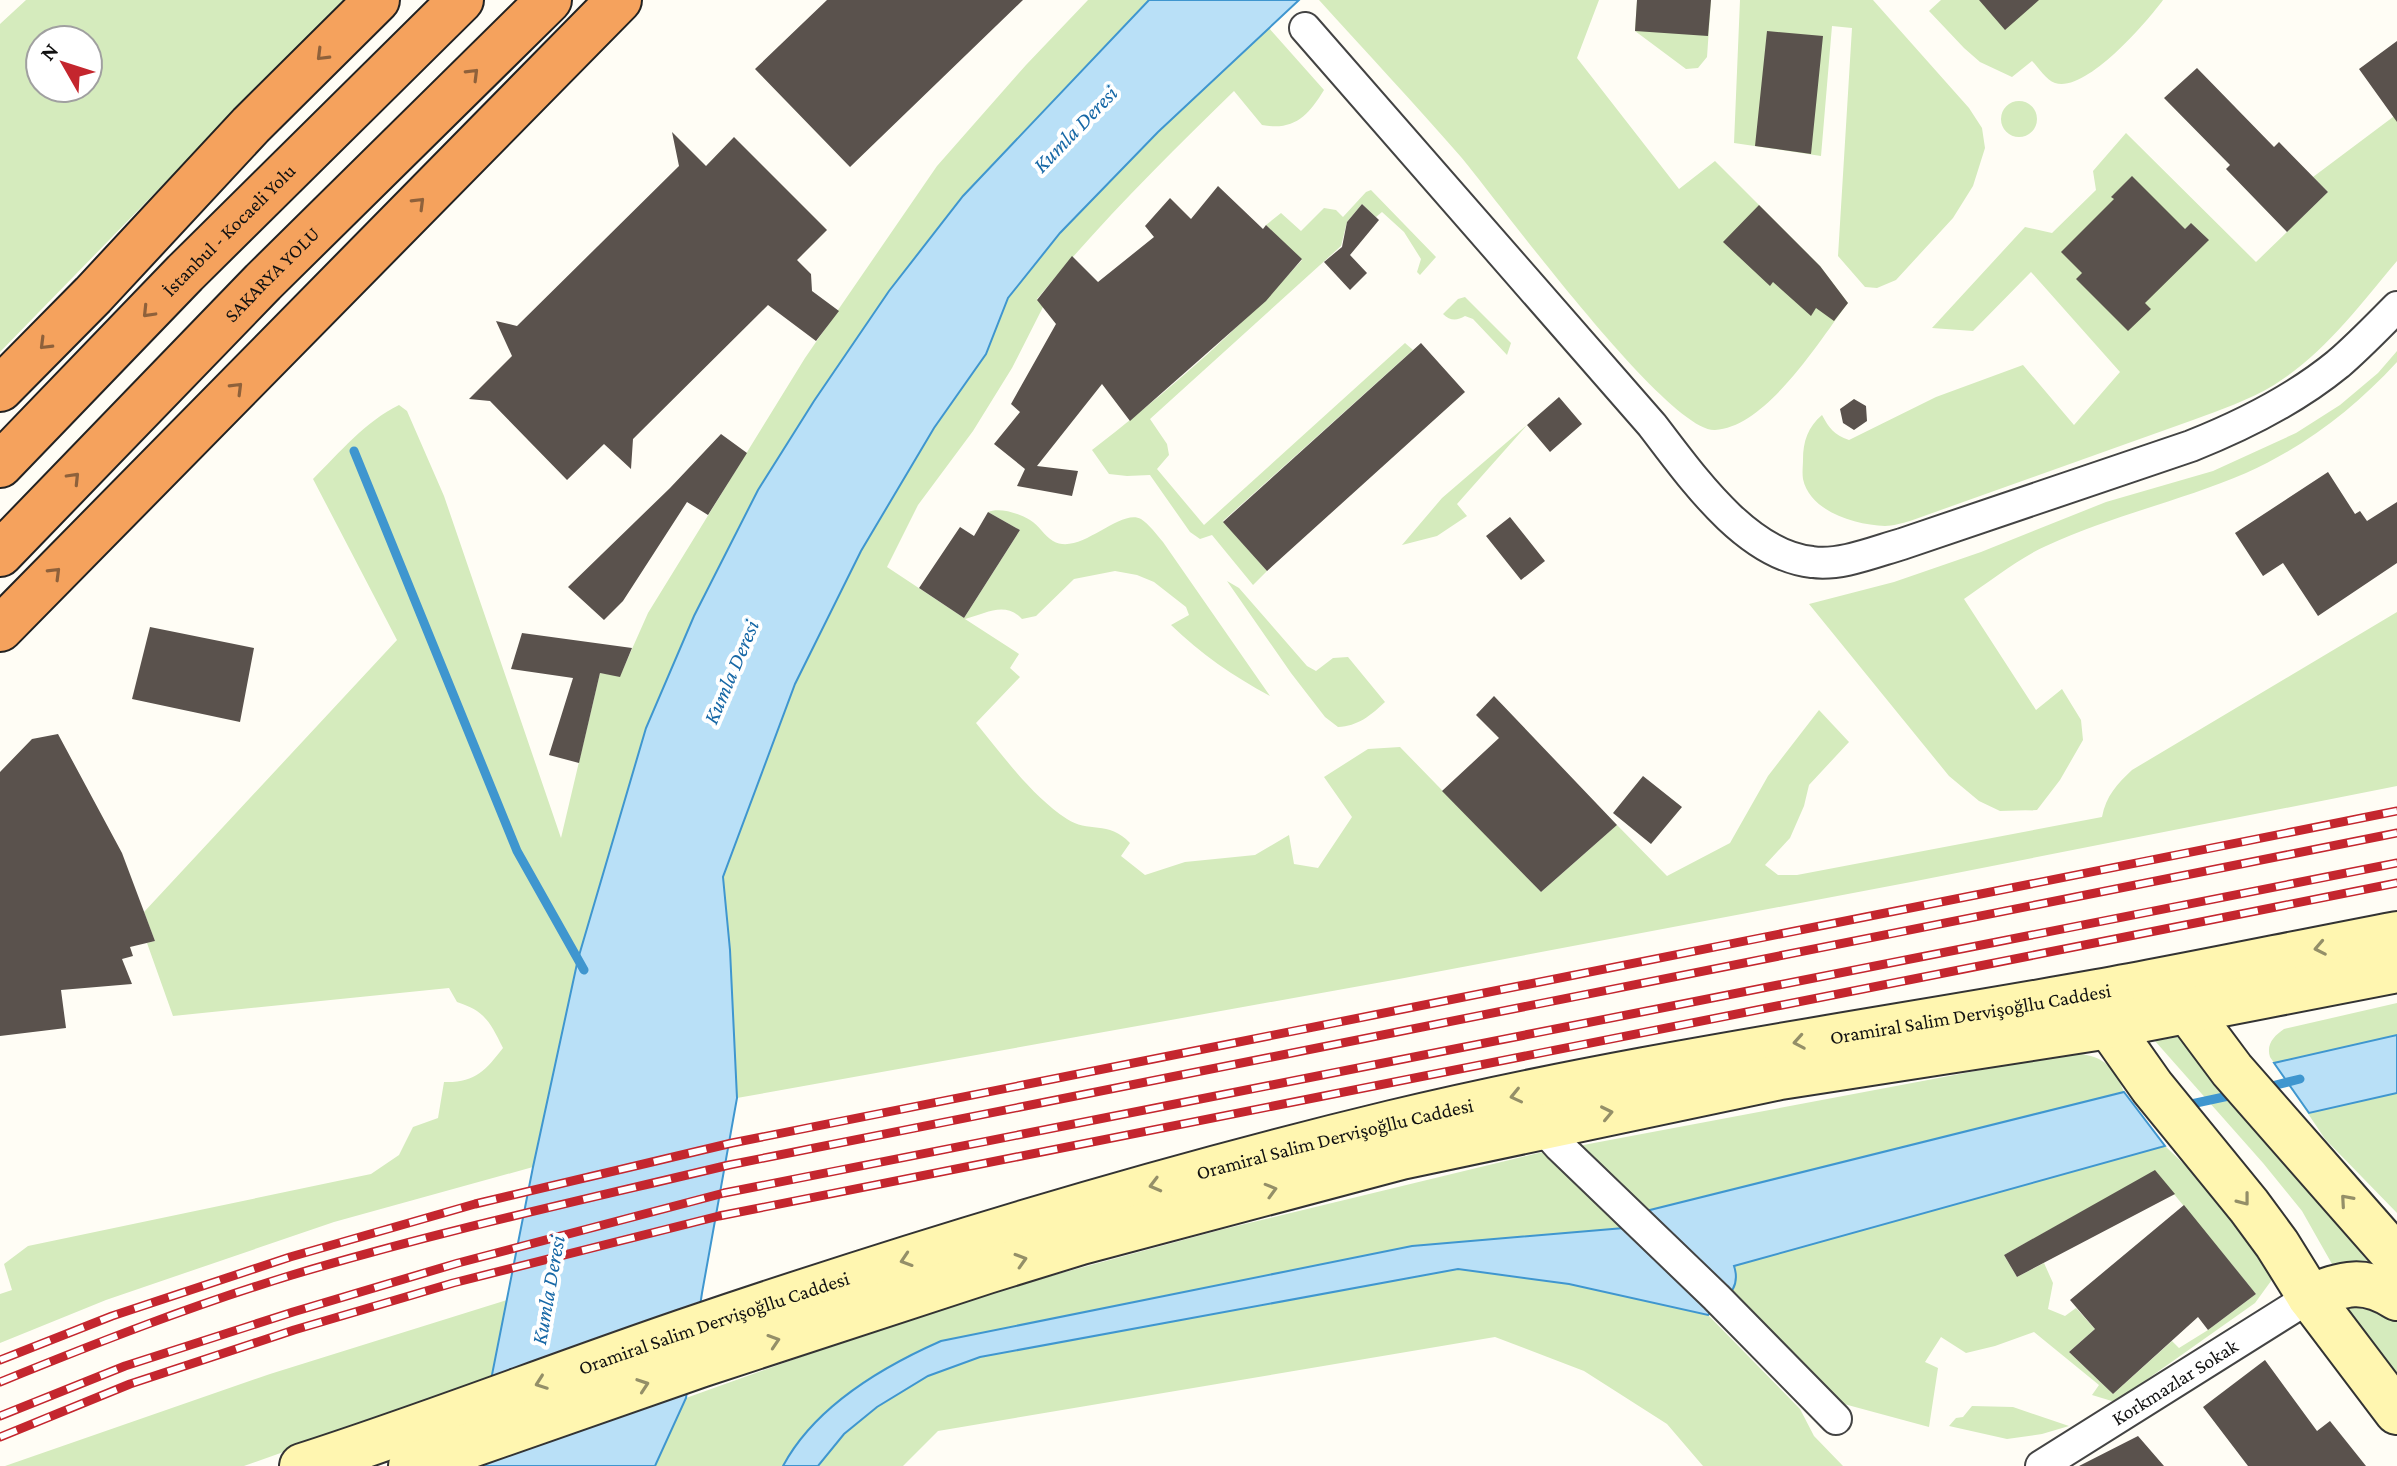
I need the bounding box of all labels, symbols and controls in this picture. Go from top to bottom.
north arrow [24,24,104,104]
text: N [34,38,63,65]
one-way arrow [317,46,331,60]
one-way arrow [464,69,478,84]
water label: Kumla Deresi [1028,80,1122,177]
street label: İstanbul - Kocaeli Yolu [158,159,300,301]
one-way arrow [410,198,424,212]
street label: SAKARYA YOLU [220,222,324,326]
one-way arrow [142,303,157,317]
one-way arrow [40,335,54,349]
one-way arrow [228,383,242,397]
one-way arrow [64,473,79,487]
one-way arrow [45,568,60,582]
water label: Kumla Deresi [698,616,764,728]
one-way arrow [2314,939,2327,956]
street label: Oramiral Salim Dervişoğllu Caddesi [1828,979,2113,1048]
one-way arrow [1792,1032,1806,1049]
one-way arrow [1510,1087,1524,1104]
street label: Oramiral Salim Dervişoğllu Caddesi [1194,1094,1475,1184]
one-way arrow [1599,1105,1613,1122]
one-way arrow [1149,1176,1163,1192]
one-way arrow [1264,1183,1278,1200]
one-way arrow [2234,1191,2249,1205]
one-way arrow [2341,1194,2355,1209]
water label: Kumla Deresi [526,1233,570,1347]
one-way arrow [900,1251,914,1267]
one-way arrow [1014,1253,1027,1269]
street label: Oramiral Salim Dervişoğllu Caddesi [575,1267,852,1379]
one-way arrow [766,1334,780,1350]
street label: Korkmazlar Sokak [2108,1334,2242,1430]
one-way arrow [534,1373,548,1389]
one-way arrow [636,1378,650,1394]

